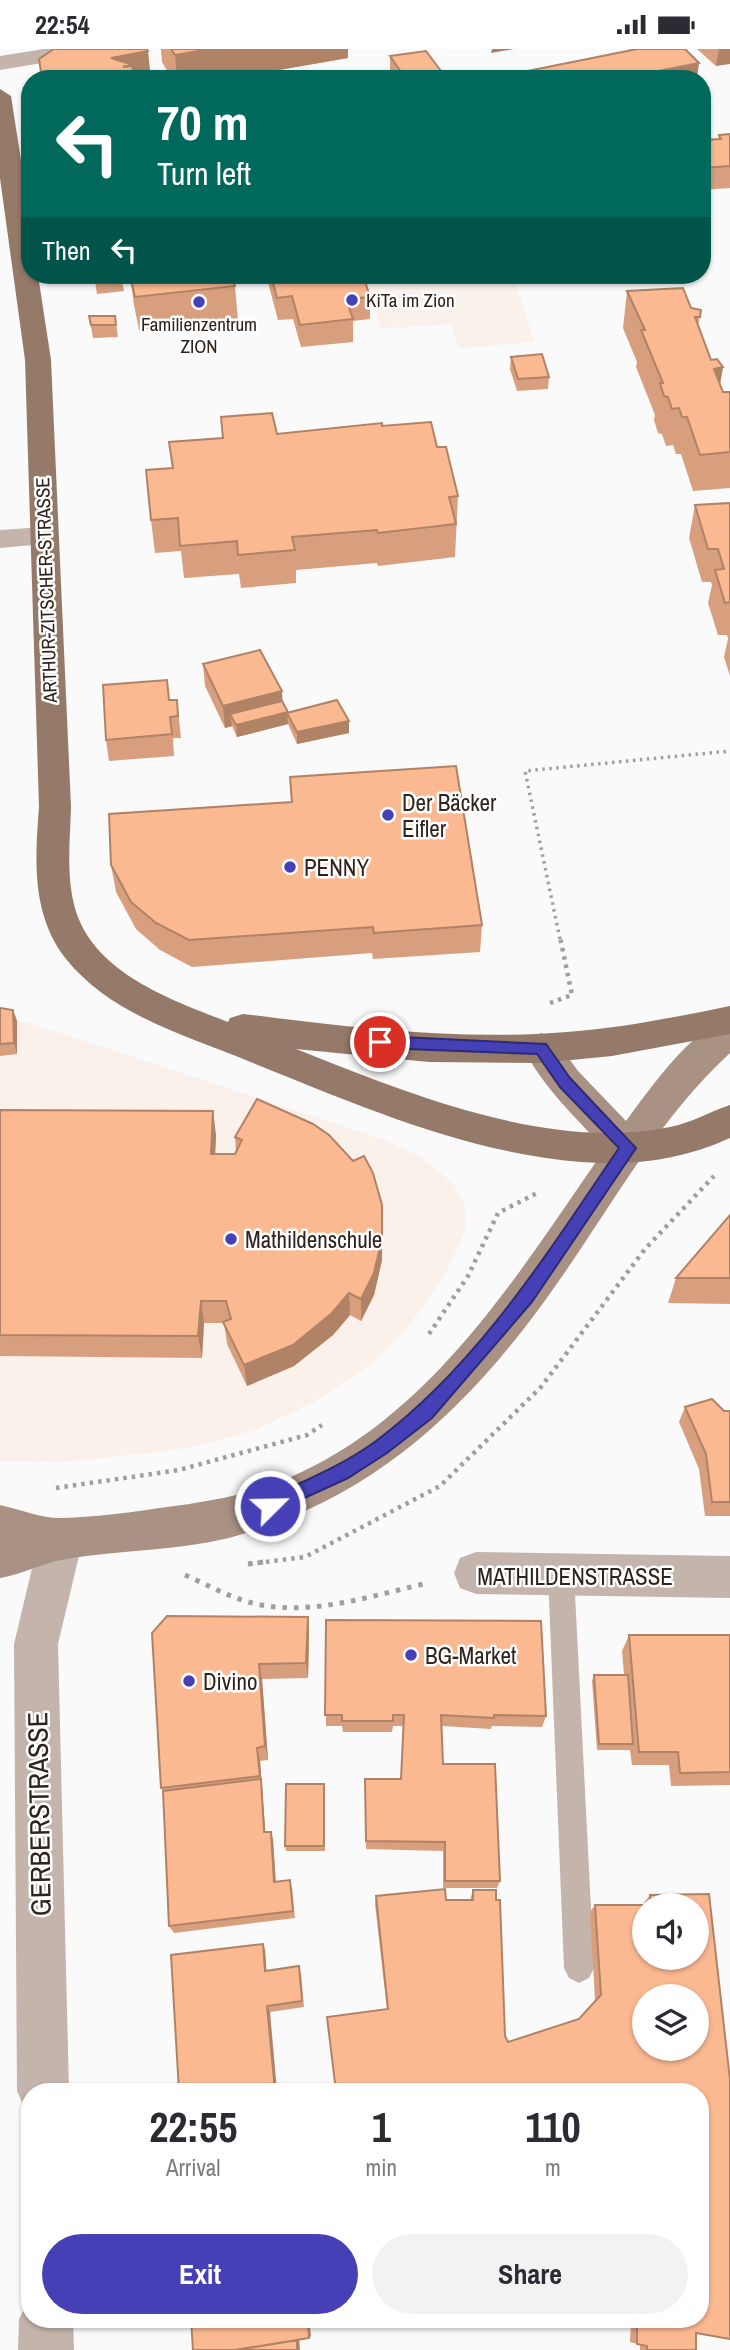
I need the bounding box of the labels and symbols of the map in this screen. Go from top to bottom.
place label: KiTa im Zion [366,287,455,313]
marker: KiTa im Zion [344,292,360,308]
marker: Familienzentrum ZION [191,294,207,310]
place label: Familienzentrum ZION [141,311,257,359]
street label: ARTHUR-ZITSCHER-STRASSE [29,477,63,704]
place label: Der Bäcker Eifler [402,787,497,844]
marker: Der Bäcker Eifler [380,807,396,823]
place label: PENNY [304,852,369,883]
marker: PENNY [282,859,298,875]
pin [350,1012,410,1072]
place label: Mathildenschule [245,1224,382,1255]
marker: Mathildenschule [223,1231,239,1247]
position arrow [233,1469,307,1543]
street label: MATHILDENSTRASSE [477,1561,673,1592]
place label: BG-Market [425,1640,516,1671]
marker: BG-Market [403,1647,419,1663]
place label: Divino [203,1666,258,1697]
marker: Divino [181,1673,197,1689]
street label: GERBERSTRASSE [18,1712,60,1916]

